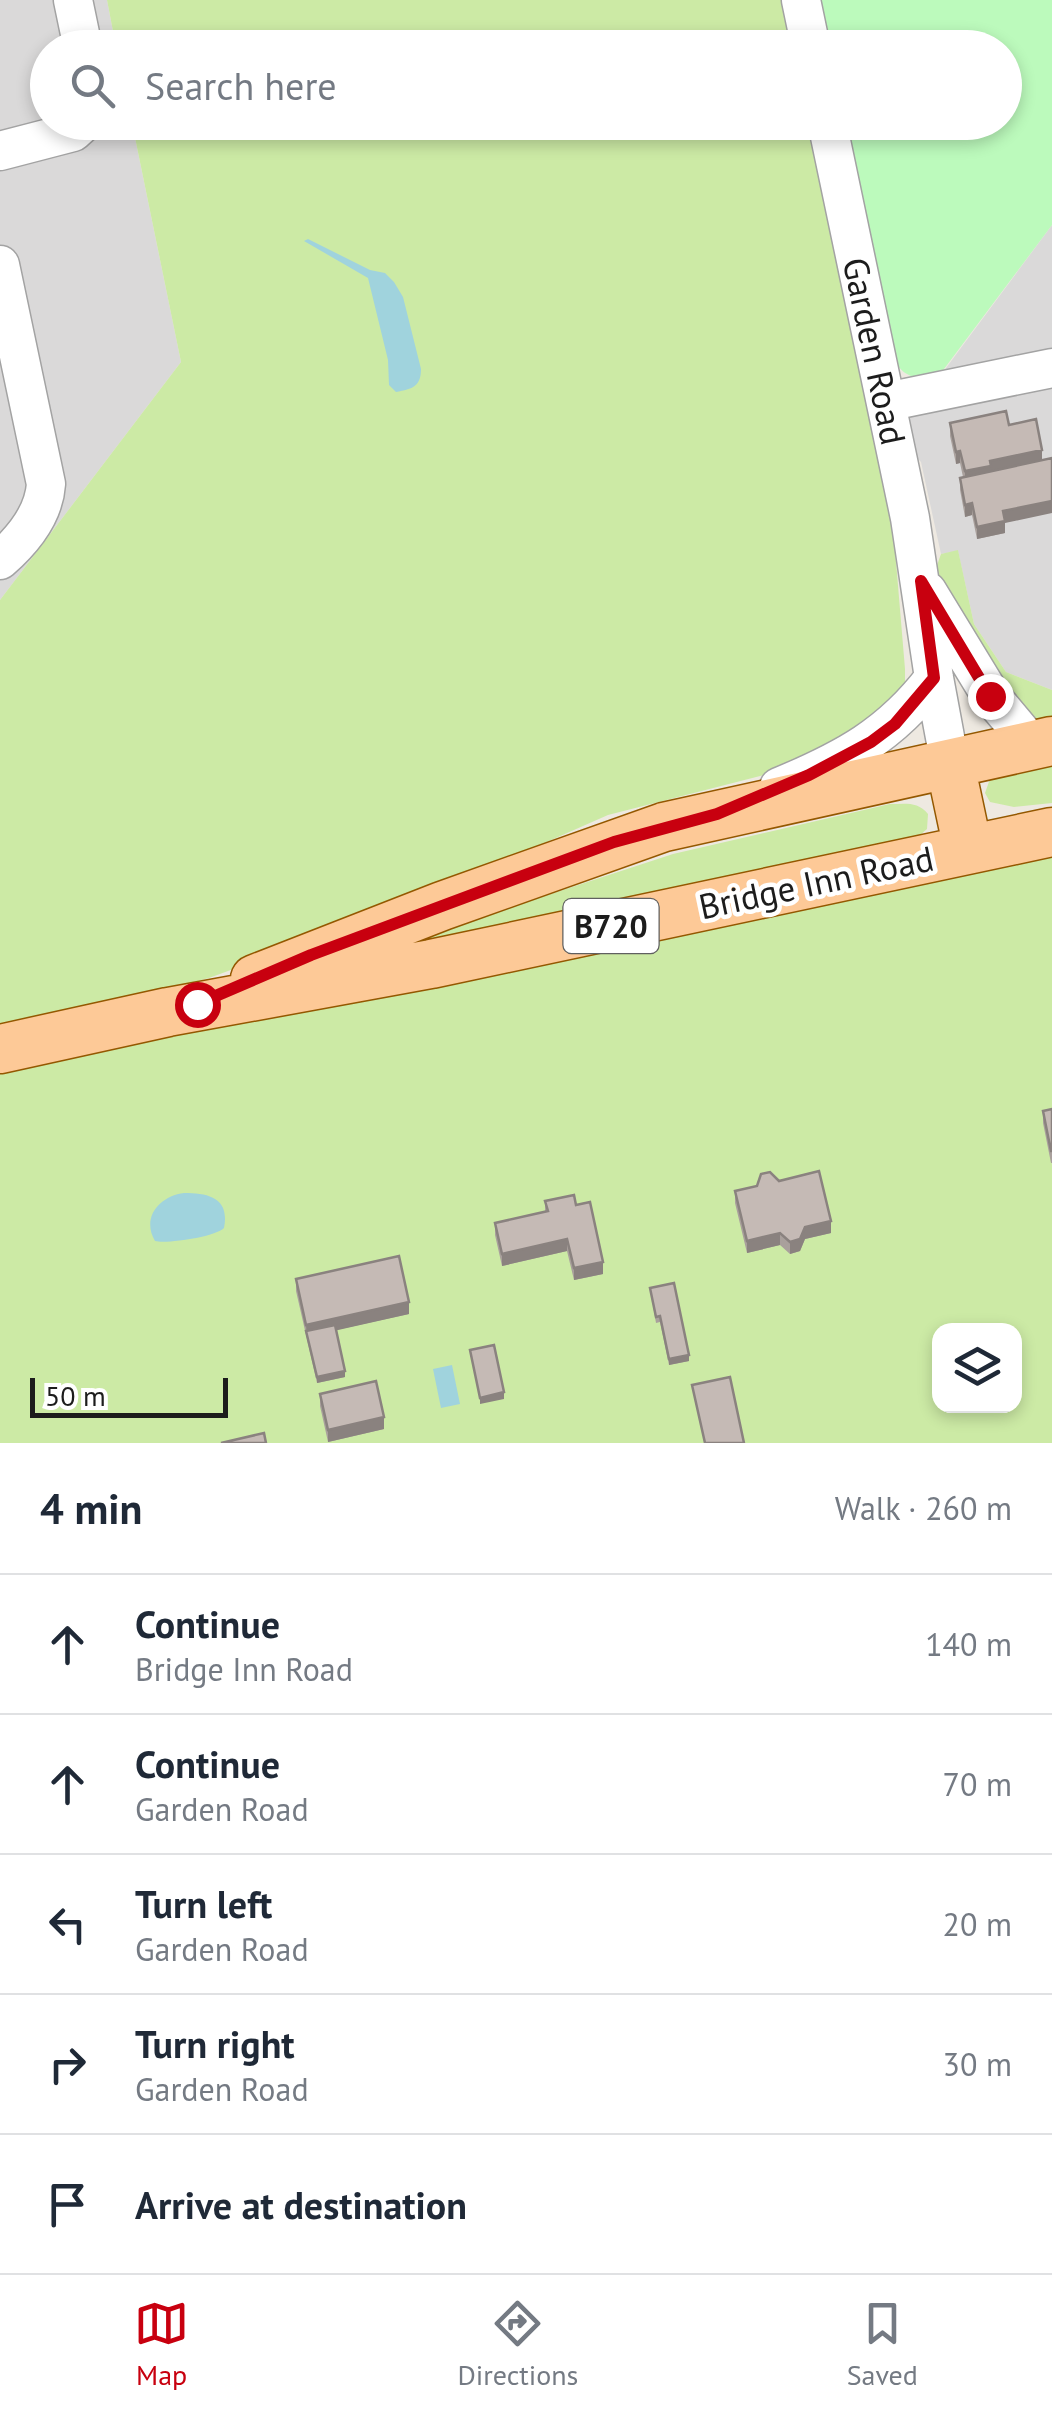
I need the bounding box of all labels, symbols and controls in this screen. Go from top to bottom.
search box [30,30,1022,140]
icon: search [65,58,120,113]
text: Search here [145,61,337,110]
street label: Garden Road [833,253,917,449]
route end [968,674,1014,720]
street label: Bridge Inn Road [695,835,937,929]
road number: B720 [564,899,658,953]
route start [175,982,221,1028]
map controls [932,1323,1022,1413]
button: layers [932,1323,1022,1413]
scale bar [30,1373,228,1418]
text: 50 m [45,1377,106,1414]
text: 4 min [40,1481,142,1536]
text: Walk · 260 m [835,1487,1012,1529]
text: Continue [135,1599,280,1648]
icon: ahead [40,1617,95,1672]
text: 140 m [925,1623,1012,1665]
text: Bridge Inn Road [135,1648,353,1690]
text: Continue [135,1739,280,1788]
icon: ahead [40,1757,95,1812]
text: 70 m [943,1763,1012,1805]
text: Garden Road [135,1788,309,1830]
text: Turn left [135,1879,272,1928]
icon: left [40,1897,95,1952]
text: 20 m [943,1903,1012,1945]
text: Garden Road [135,1928,309,1970]
text: Turn right [135,2019,295,2068]
icon: right [40,2037,95,2092]
text: 30 m [943,2043,1012,2085]
text: Garden Road [135,2068,309,2110]
icon: arrive [40,2177,95,2232]
text: Arrive at destination [135,2180,467,2229]
tab: Map [134,2296,189,2393]
tab: Directions [457,2296,578,2393]
tab: Saved [847,2296,918,2393]

